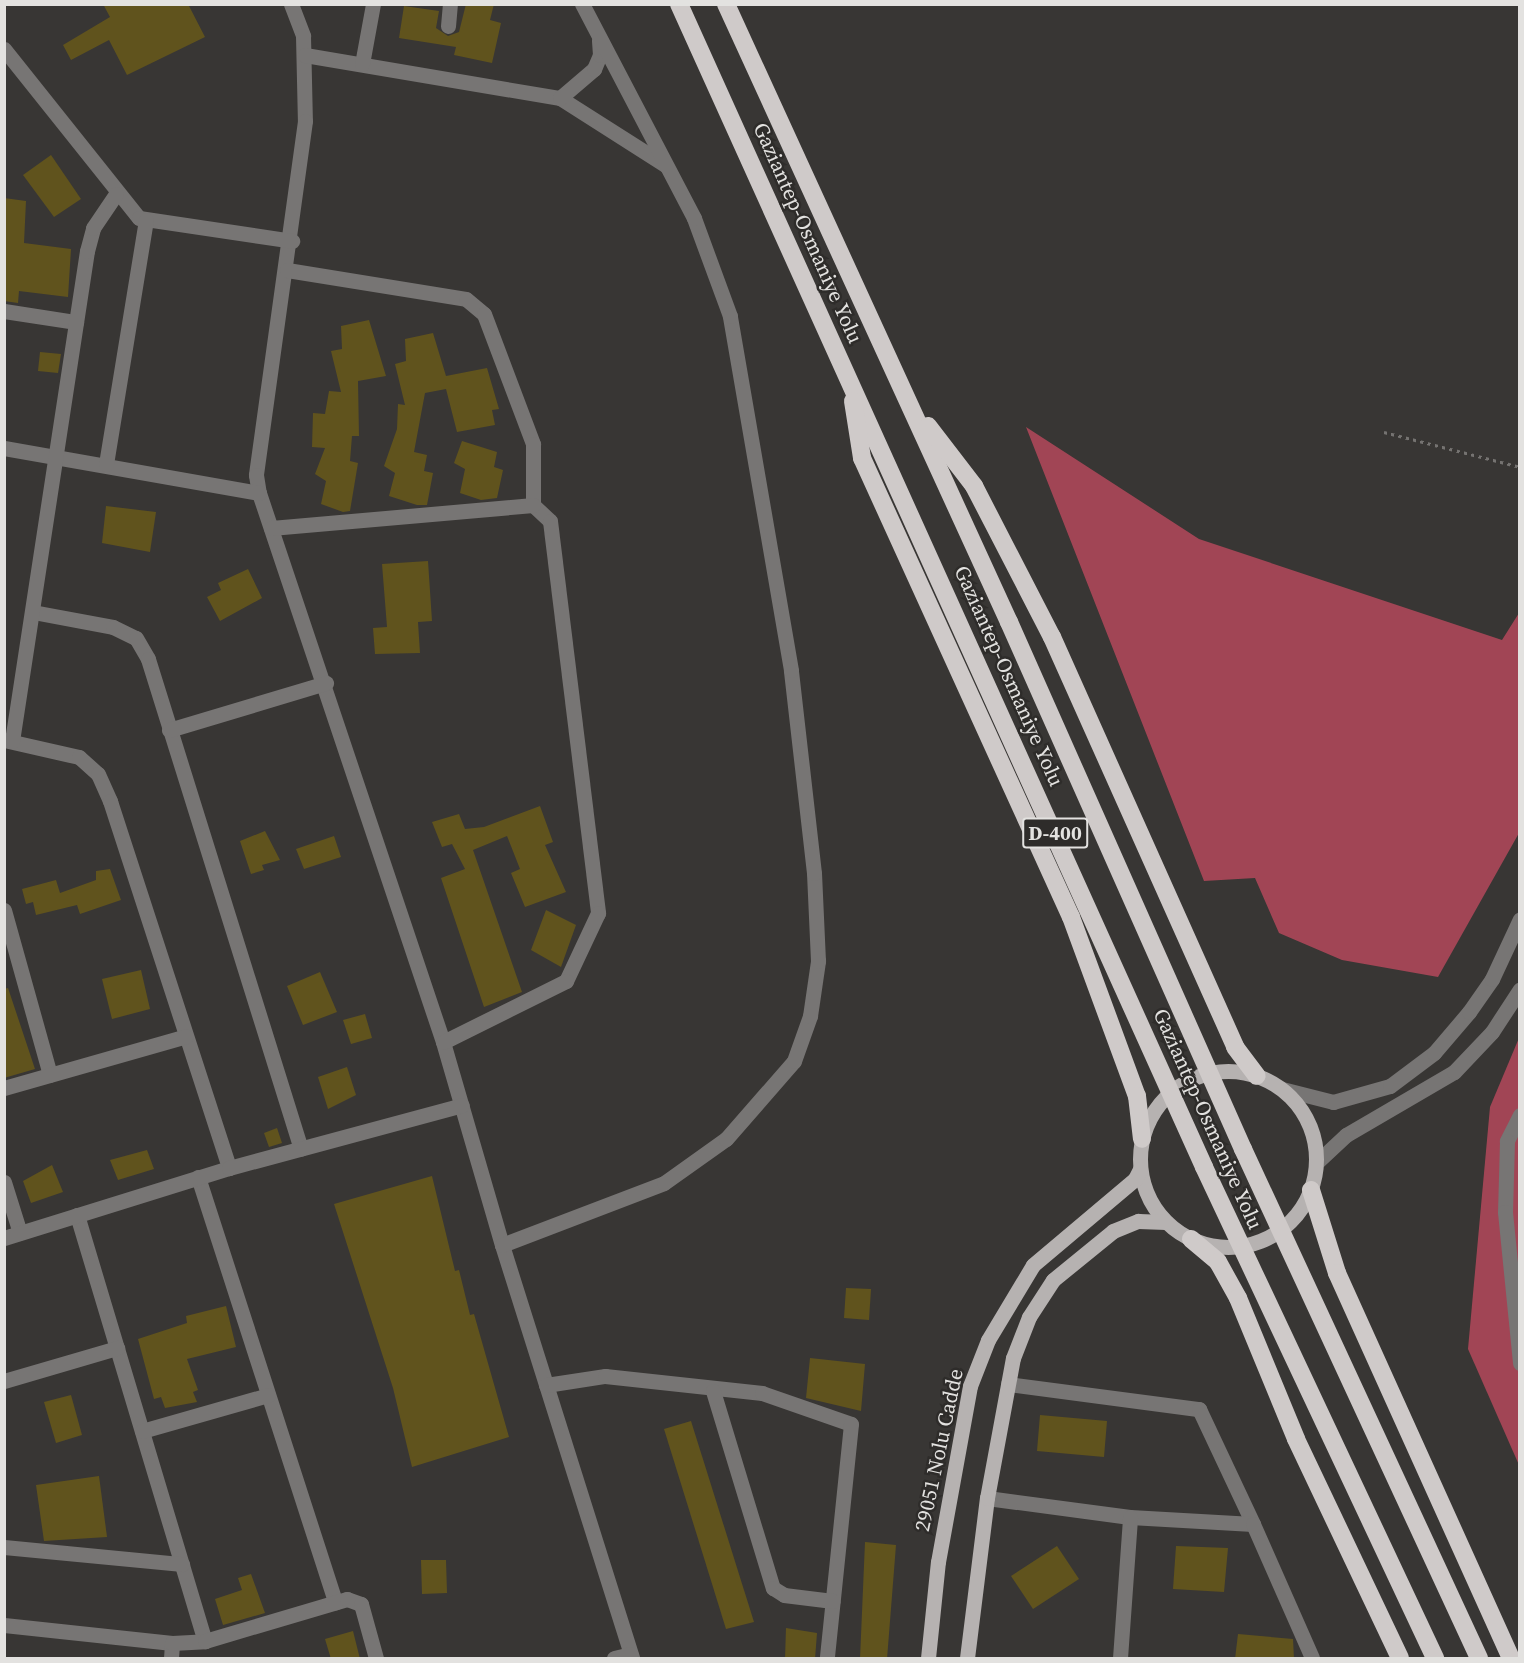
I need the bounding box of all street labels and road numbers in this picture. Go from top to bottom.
street label: Gaziantep-Osmaniye Yolu [748,118,868,348]
street label: Gaziantep-Osmaniye Yolu [949,561,1069,791]
road number: D-400 [1022,816,1088,850]
street label: Gaziantep-Osmaniye Yolu [1148,1004,1268,1234]
street label: 29051 Nolu Cadde [909,1366,969,1534]

